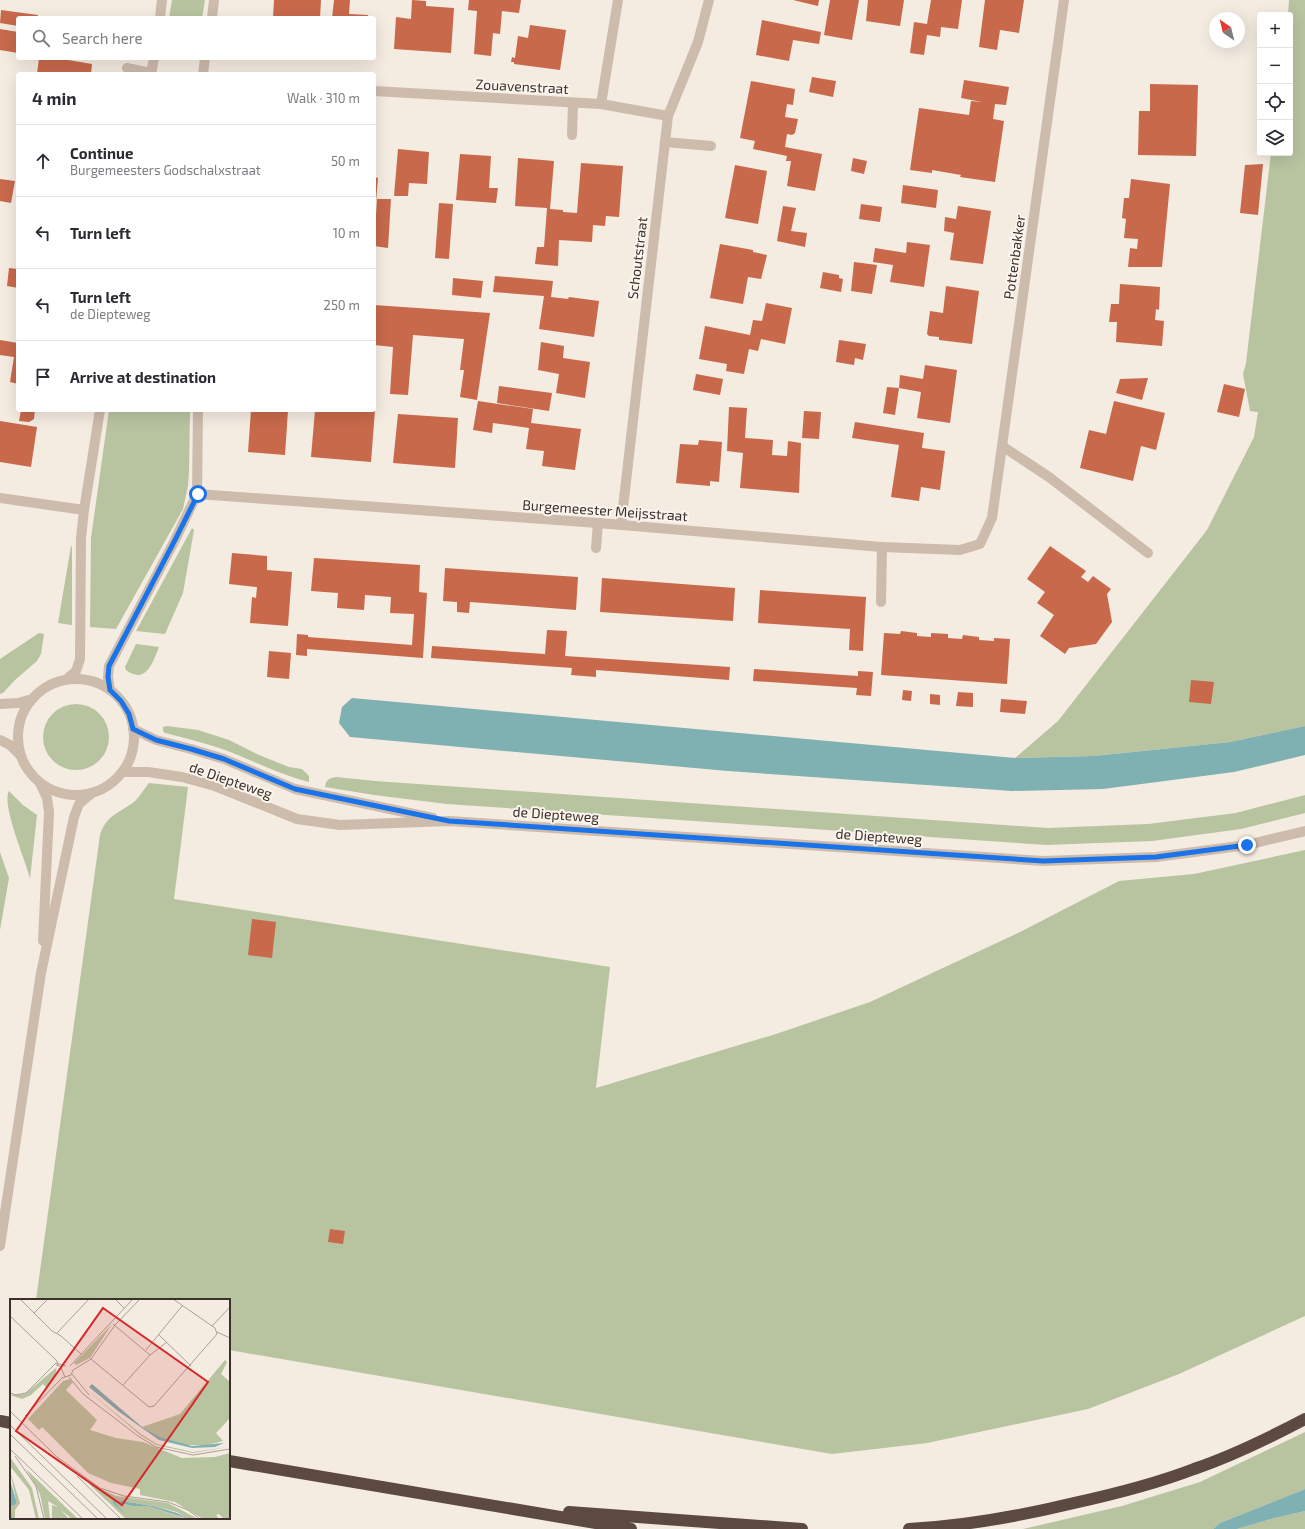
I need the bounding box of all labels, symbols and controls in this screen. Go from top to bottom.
north arrow [1209,12,1245,48]
map controls [1257,12,1293,156]
button: + [1257,12,1293,48]
search box [16,16,376,60]
icon: search [30,27,52,49]
text: Search here [62,29,143,47]
button: − [1257,48,1293,84]
street label: Zouavenstraat [475,75,569,97]
button: locate [1257,84,1293,120]
text: 4 min [32,88,76,108]
text: Walk · 310 m [287,90,360,106]
button: layers [1257,120,1293,156]
text: Continue [70,144,133,162]
icon: ahead [32,150,54,172]
text: 50 m [331,153,360,169]
text: Burgemeesters Godschalxstraat [70,162,261,178]
street label: Pottenbakker [1000,213,1028,300]
street label: Schoutstraat [624,216,650,300]
icon: left [32,222,54,244]
text: Turn left [70,224,131,242]
text: 10 m [333,225,360,241]
text: Turn left [70,288,131,306]
icon: left [32,294,54,316]
text: 250 m [324,297,360,313]
text: de Diepteweg [70,306,151,322]
icon: arrive [32,366,54,388]
text: Arrive at destination [70,368,216,386]
route start [189,485,207,503]
street label: Burgemeester Meijsstraat [522,496,688,524]
street label: de Diepteweg [187,758,275,802]
street label: de Diepteweg [512,802,600,826]
street label: de Diepteweg [835,824,923,848]
route end [1238,836,1256,854]
inset map [10,1299,230,1519]

